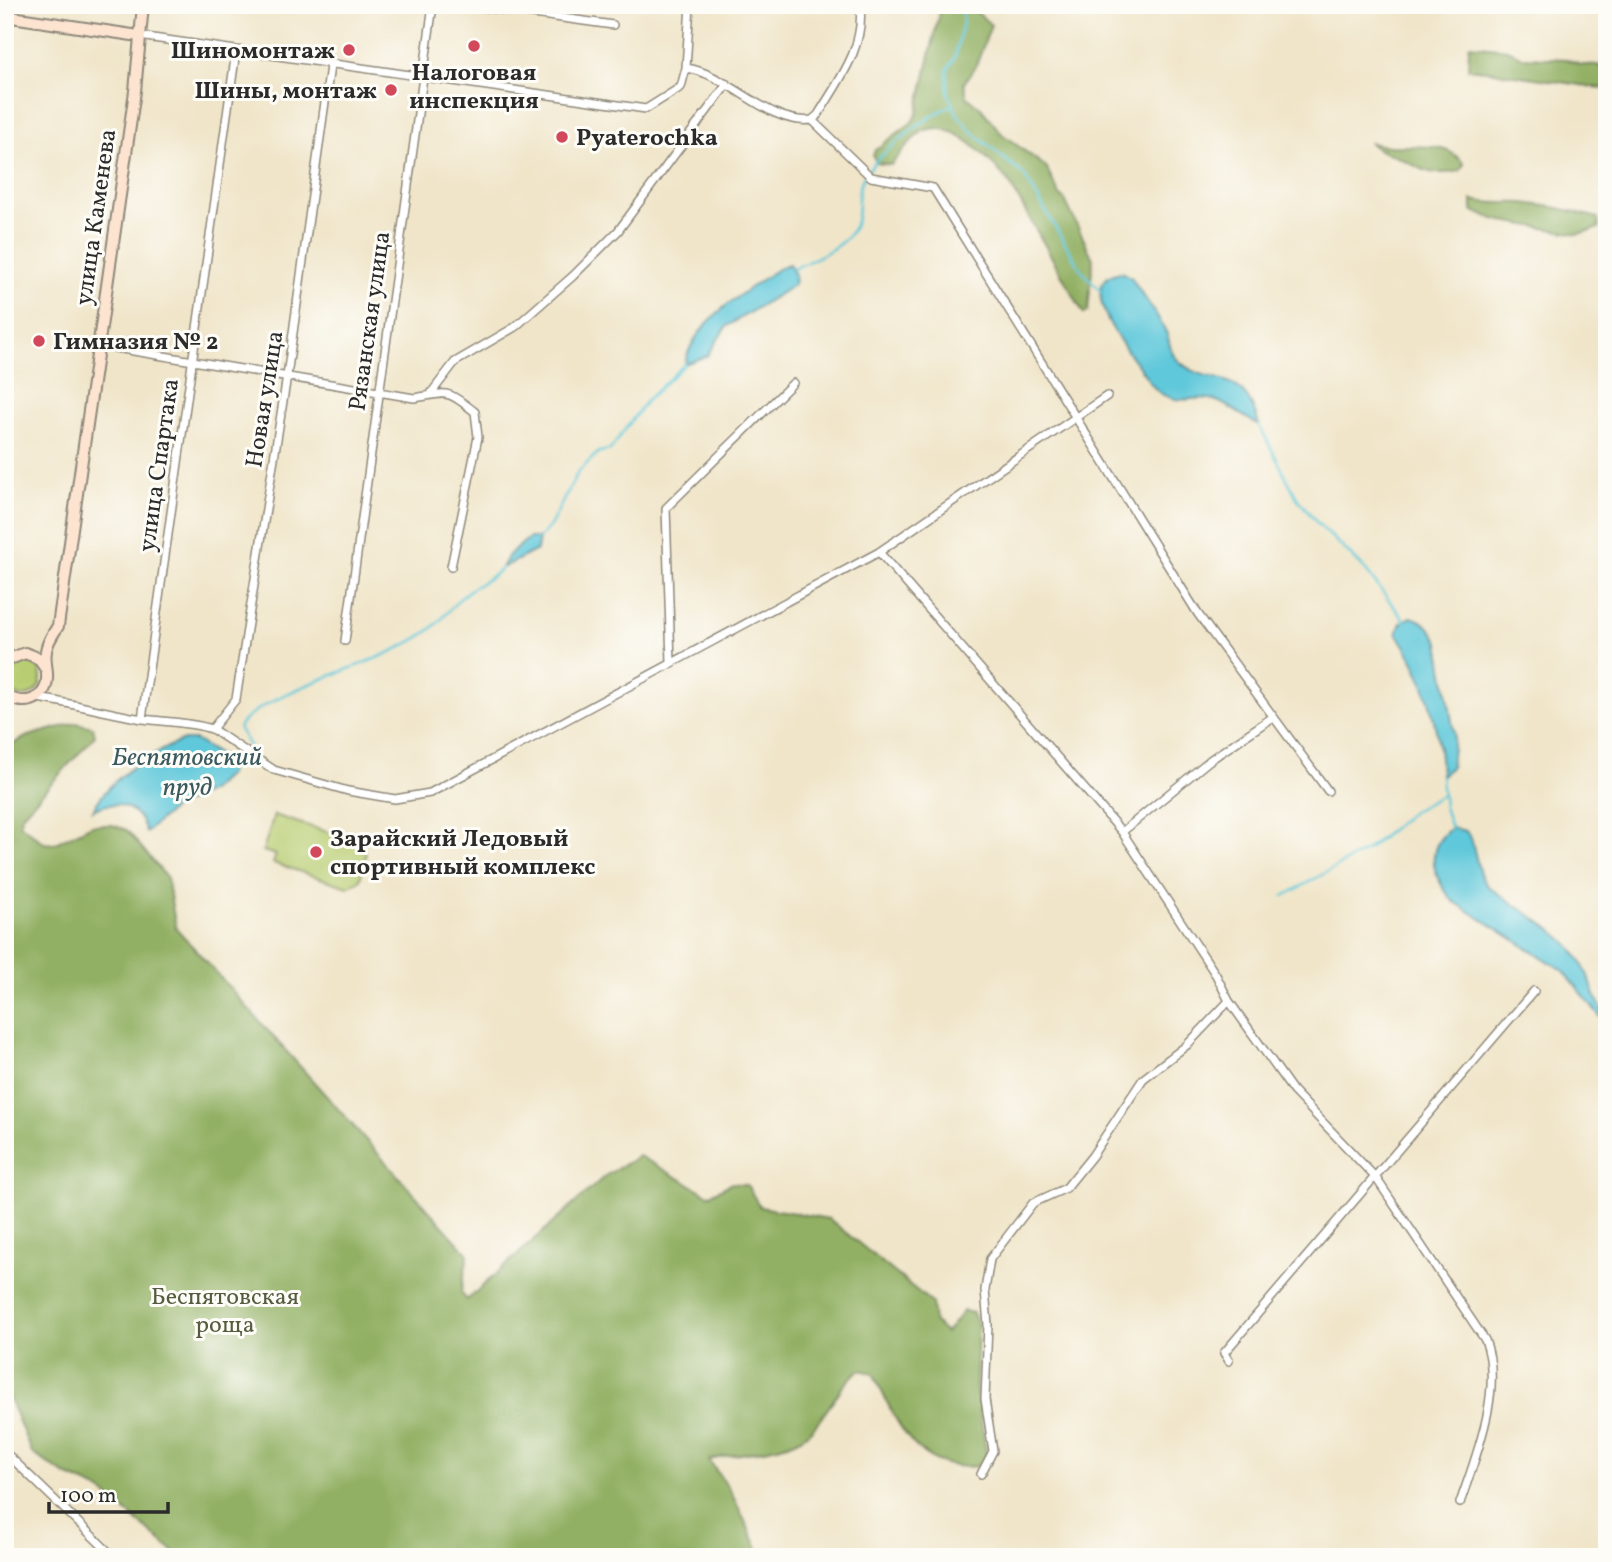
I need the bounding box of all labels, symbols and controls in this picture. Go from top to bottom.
place label: Шиномонтаж [171,35,335,69]
marker: Налоговая инспекция [466,38,482,54]
marker: Шиномонтаж [341,42,357,58]
place label: Налоговая инспекция [409,57,539,119]
place label: Шины, монтаж [194,75,377,109]
marker: Шины, монтаж [383,82,399,98]
place label: Pyaterochka [576,122,718,156]
street label: улица Каменева [68,127,126,308]
marker: Pyaterochka [554,129,570,145]
street label: Рязанская улица [342,229,400,413]
place label: Гимназия № 2 [53,326,218,360]
street label: Новая улица [238,328,294,470]
marker: Гимназия № 2 [31,333,47,349]
street label: улица Спартака [131,376,189,554]
water label: Беспятовский пруд [112,740,262,806]
place label: Зарайский Ледовый спортивный комплекс [330,823,596,885]
marker: Зарайский Ледовый спортивный комплекс [308,844,324,860]
park label: Беспятовская роща [151,1281,299,1343]
scale bar [49,1471,168,1515]
text: 100 m [60,1482,117,1511]

